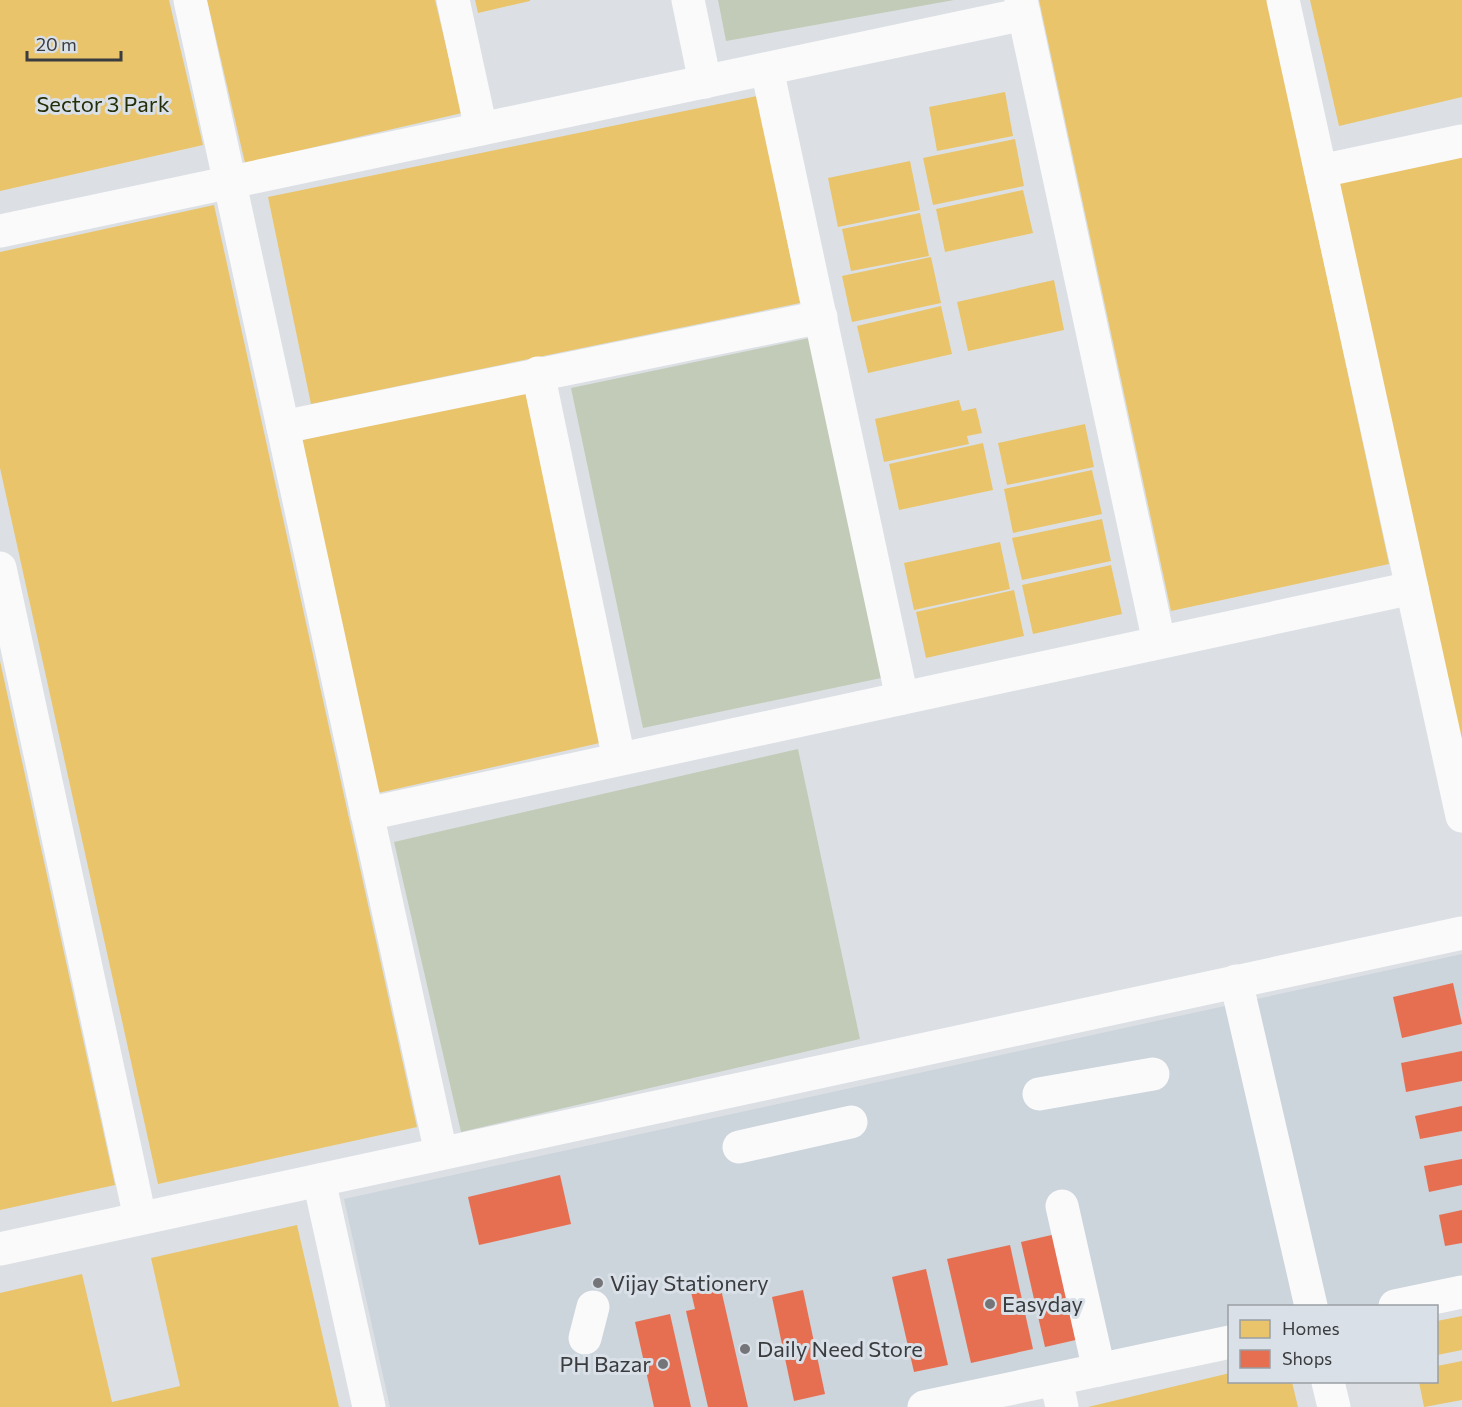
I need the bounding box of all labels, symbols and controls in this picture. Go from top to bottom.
scale bar [27,24,122,62]
text: 20 m [36,33,77,55]
park label: Sector 3 Park [36,90,170,117]
place label: Vijay Stationery [610,1269,769,1296]
marker: Vijay Stationery [591,1276,605,1290]
place label: Easyday [1002,1290,1083,1317]
marker: Easyday [983,1297,997,1311]
legend [1228,1305,1438,1383]
text: Homes [1282,1317,1340,1339]
place label: Daily Need Store [757,1335,923,1362]
marker: Daily Need Store [738,1342,752,1356]
text: Shops [1282,1347,1332,1369]
place label: PH Bazar [560,1350,651,1377]
marker: PH Bazar [656,1357,670,1371]

